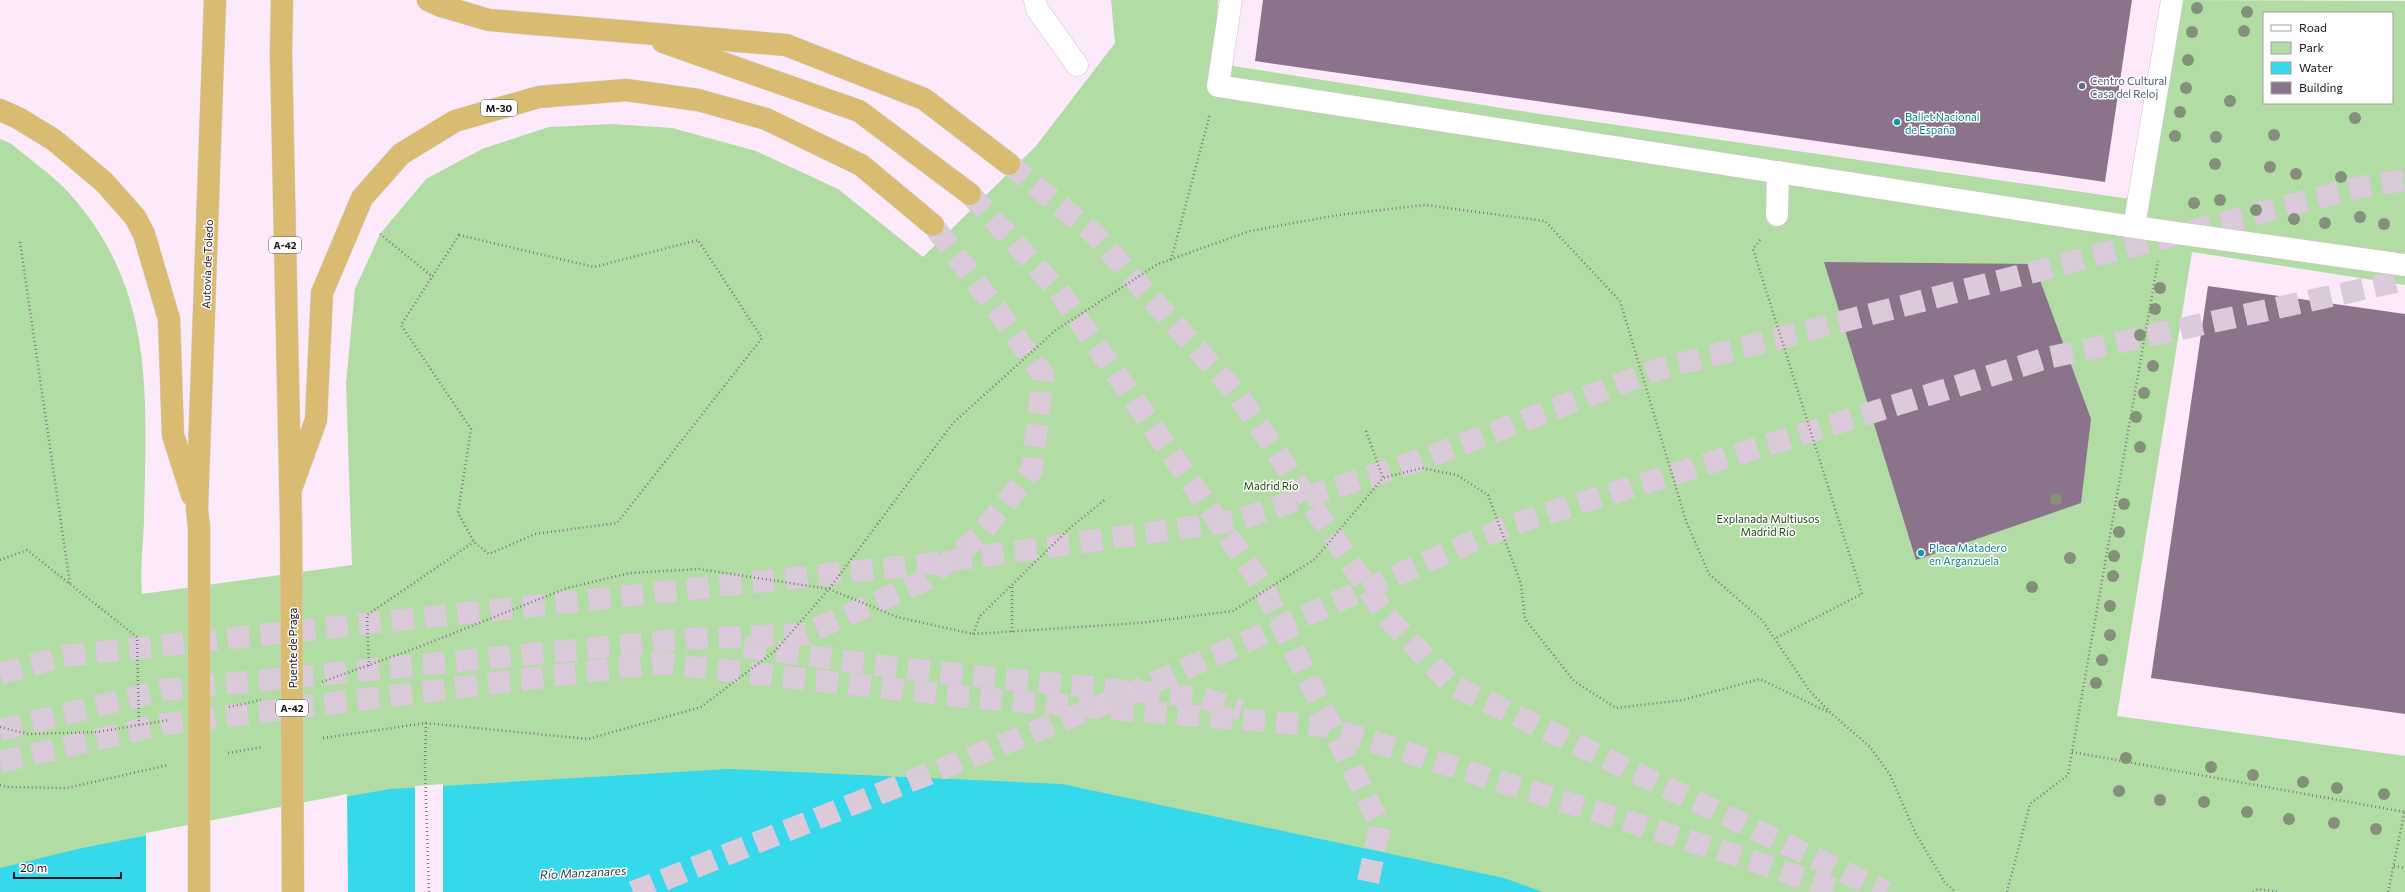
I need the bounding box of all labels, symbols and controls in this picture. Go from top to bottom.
legend [2263,12,2393,104]
text: Road [2299,20,2327,34]
text: Park [2299,40,2325,54]
text: Water [2299,60,2333,74]
place label: Centro Cultural Casa del Reloj [2090,74,2167,100]
text: Building [2299,80,2343,94]
marker: Centro Cultural Casa del Reloj [2077,81,2087,91]
road number: M-30 [481,100,517,116]
place label: Ballet Nacional de España [1905,110,1980,136]
marker: Ballet Nacional de España [1892,117,1902,127]
street label: Autovía de Toledo [199,219,215,309]
road number: A-42 [269,237,301,253]
park label: Madrid Río [1244,479,1299,492]
park label: Explanada Multiusos Madrid Río [1716,512,1820,538]
place label: Placa Matadero en Arganzuela [1929,541,2008,567]
marker: Placa Matadero en Arganzuela [1916,548,1926,558]
street label: Puente de Praga [286,608,299,688]
road number: A-42 [276,700,308,716]
scale bar [14,854,121,880]
text: 20 m [20,860,47,874]
water label: Río Manzanares [539,863,627,881]

